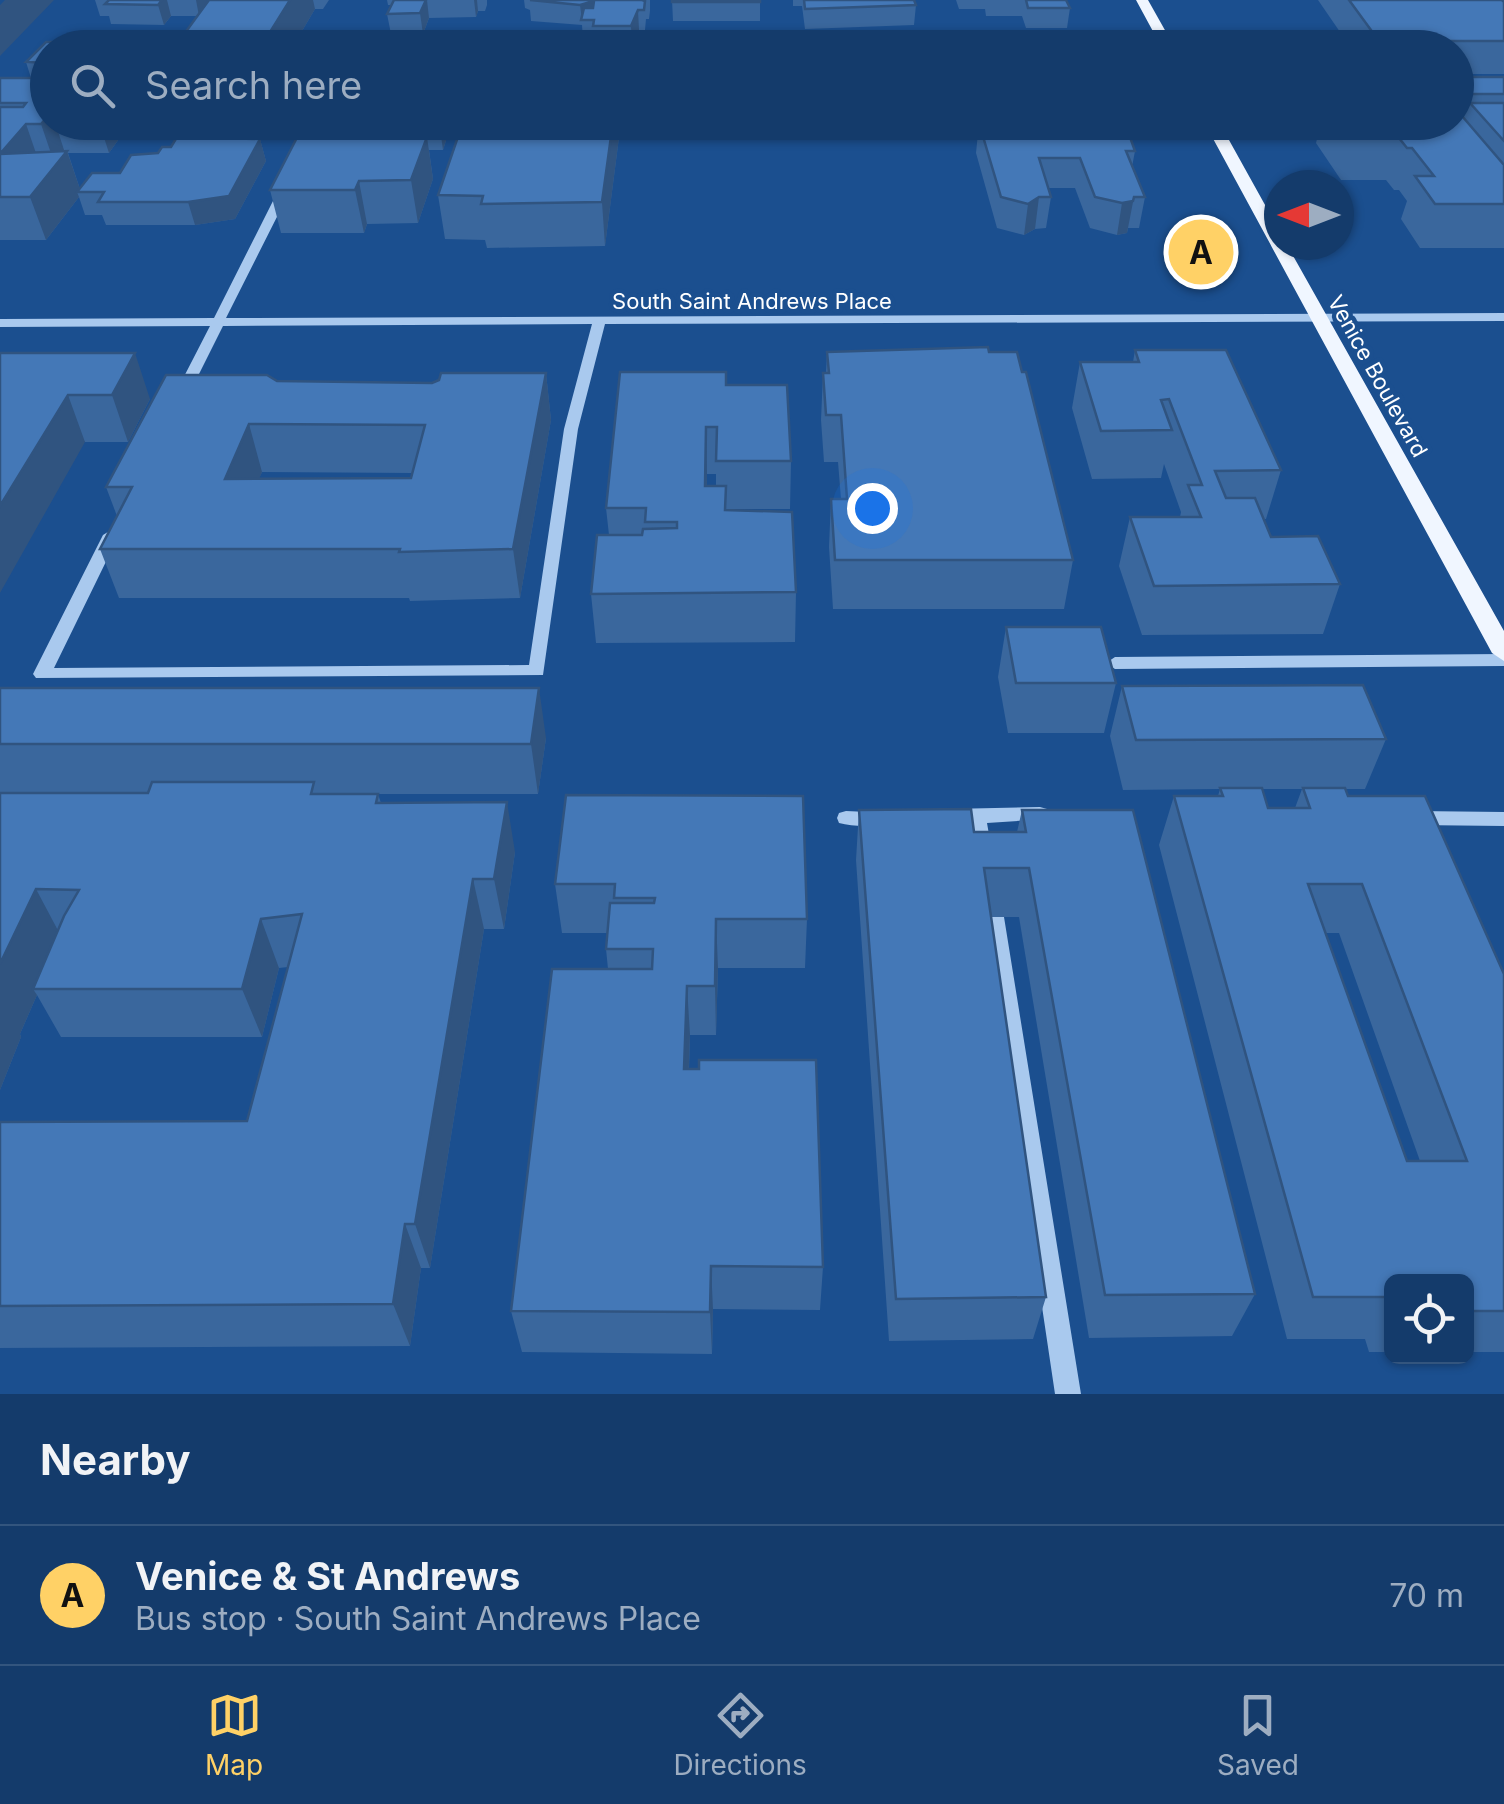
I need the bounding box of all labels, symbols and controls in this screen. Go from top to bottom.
search box [30,30,1474,140]
icon: search [65,58,120,113]
text: Search here [145,62,362,108]
north arrow [1264,170,1354,260]
pin: A [1168,214,1234,290]
street label: South Saint Andrews Place [612,288,892,314]
street label: Venice Boulevard [1323,290,1433,462]
your location [847,483,898,534]
map controls [1384,1274,1474,1364]
button: locate [1384,1274,1474,1364]
text: Nearby [40,1434,191,1485]
text: Venice & St Andrews [135,1553,520,1599]
text: A [61,1576,84,1615]
text: 70 m [1389,1576,1464,1615]
text: Bus stop · South Saint Andrews Place [135,1599,701,1638]
tab: Map [205,1688,263,1782]
tab: Directions [673,1688,807,1782]
tab: Saved [1217,1688,1299,1782]

